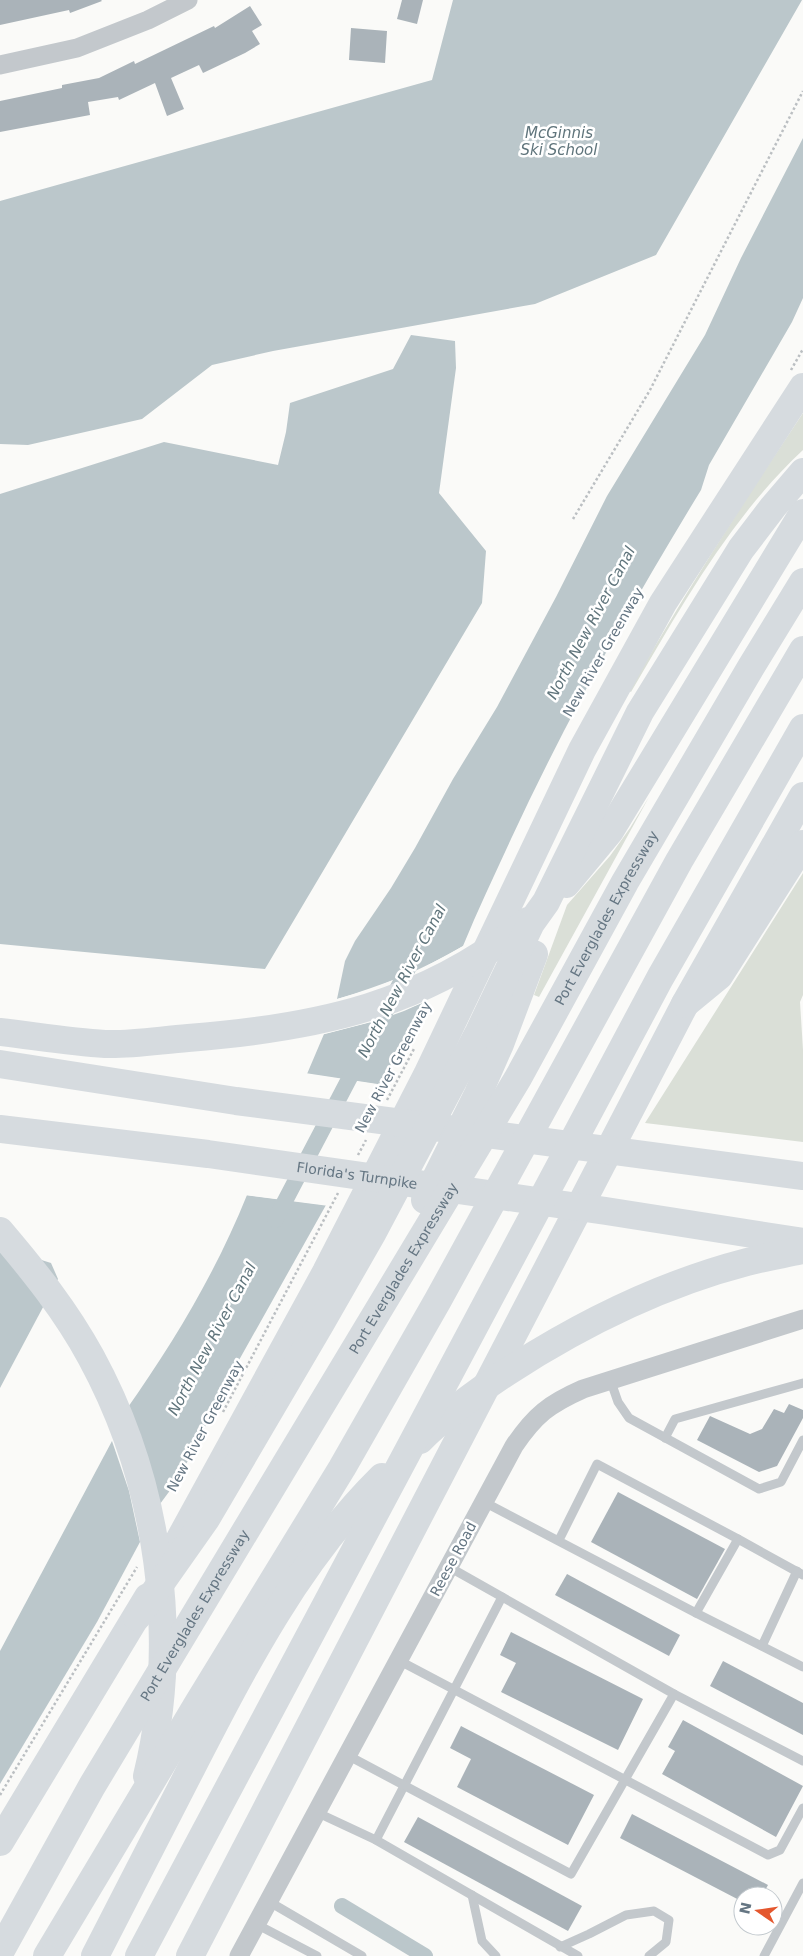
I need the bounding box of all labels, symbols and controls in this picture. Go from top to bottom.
water label: McGinnis Ski School [521,124,598,159]
water label: North New River Canal [543,543,639,702]
street label: New River Greenway [559,585,647,719]
street label: Port Everglades Expressway [551,828,661,1008]
water label: North New River Canal [354,901,450,1060]
street label: New River Greenway [352,999,434,1135]
street label: Florida's Turnpike [295,1159,419,1192]
street label: Port Everglades Expressway [346,1180,461,1357]
water label: North New River Canal [164,1259,260,1418]
street label: New River Greenway [164,1358,246,1494]
street label: Reese Road [427,1519,479,1599]
street label: Port Everglades Expressway [137,1527,252,1704]
north arrow [733,1886,783,1936]
text: N [736,1901,754,1916]

